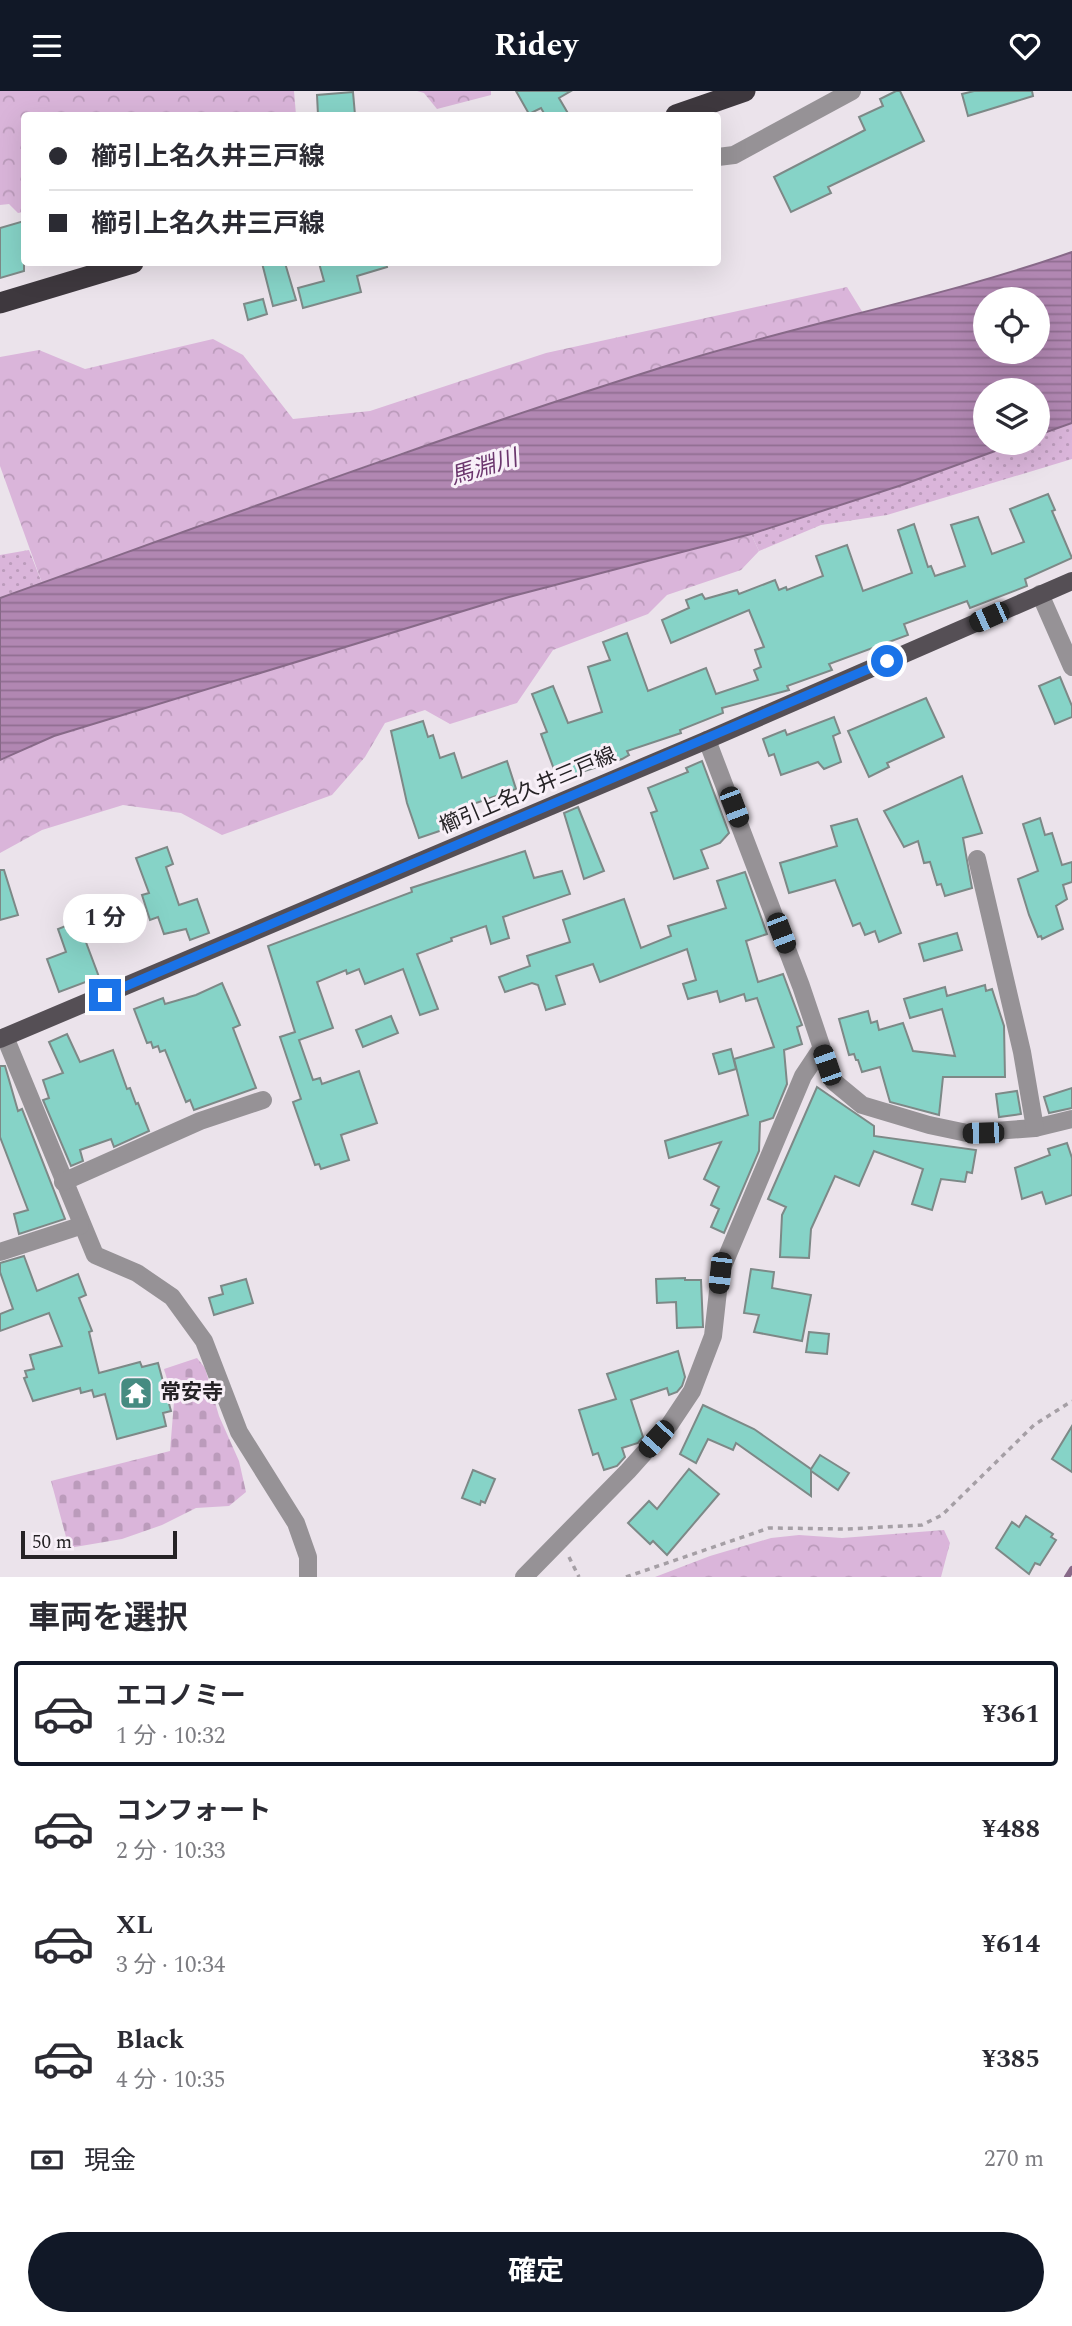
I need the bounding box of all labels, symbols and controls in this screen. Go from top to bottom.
text: Ridey [494,21,578,70]
icon: menu [28,27,66,65]
icon: heart [1006,27,1044,65]
text: 櫛引上名久井三戸線 [91,137,325,177]
text: 櫛引上名久井三戸線 [91,204,325,244]
map controls [973,287,1050,455]
button: locate [973,287,1050,364]
button: layers [973,378,1050,455]
water label: 馬淵川 [446,440,525,495]
car [966,599,1013,635]
route start [871,645,903,677]
street label: 櫛引上名久井三戸線 [435,739,621,843]
car [717,784,752,830]
callout: 1 分 [63,893,147,943]
text: 1 分 [84,901,126,936]
car [764,910,799,956]
route end [89,979,121,1011]
car [811,1042,844,1088]
car [962,1122,1005,1144]
car [708,1251,733,1295]
temple icon: 常安寺 [117,1374,155,1412]
place label: 常安寺 [160,1377,223,1409]
car [635,1416,678,1462]
scale bar [21,1528,177,1560]
text: 50 m [32,1528,72,1557]
text: 車両を選択 [28,1594,188,1643]
text: エコノミー [116,1676,246,1716]
icon: car [32,1682,95,1745]
text: ¥361 [982,1694,1040,1734]
text: 1 分 · 10:32 [116,1719,225,1754]
text: コンフォート [116,1791,271,1831]
icon: car [32,1797,95,1860]
text: ¥488 [982,1809,1040,1849]
text: 2 分 · 10:33 [116,1834,225,1869]
text: XL [116,1905,153,1945]
icon: car [32,1912,95,1975]
text: ¥614 [982,1924,1040,1964]
text: 3 分 · 10:34 [116,1948,225,1983]
text: Black [116,2020,184,2060]
icon: car [32,2027,95,2090]
text: ¥385 [982,2039,1040,2079]
text: 4 分 · 10:35 [116,2063,225,2098]
icon: cash [28,2141,66,2179]
text: 現金 [84,2141,136,2181]
text: 270 m [984,2142,1044,2177]
button: 確定 [28,2232,1044,2312]

